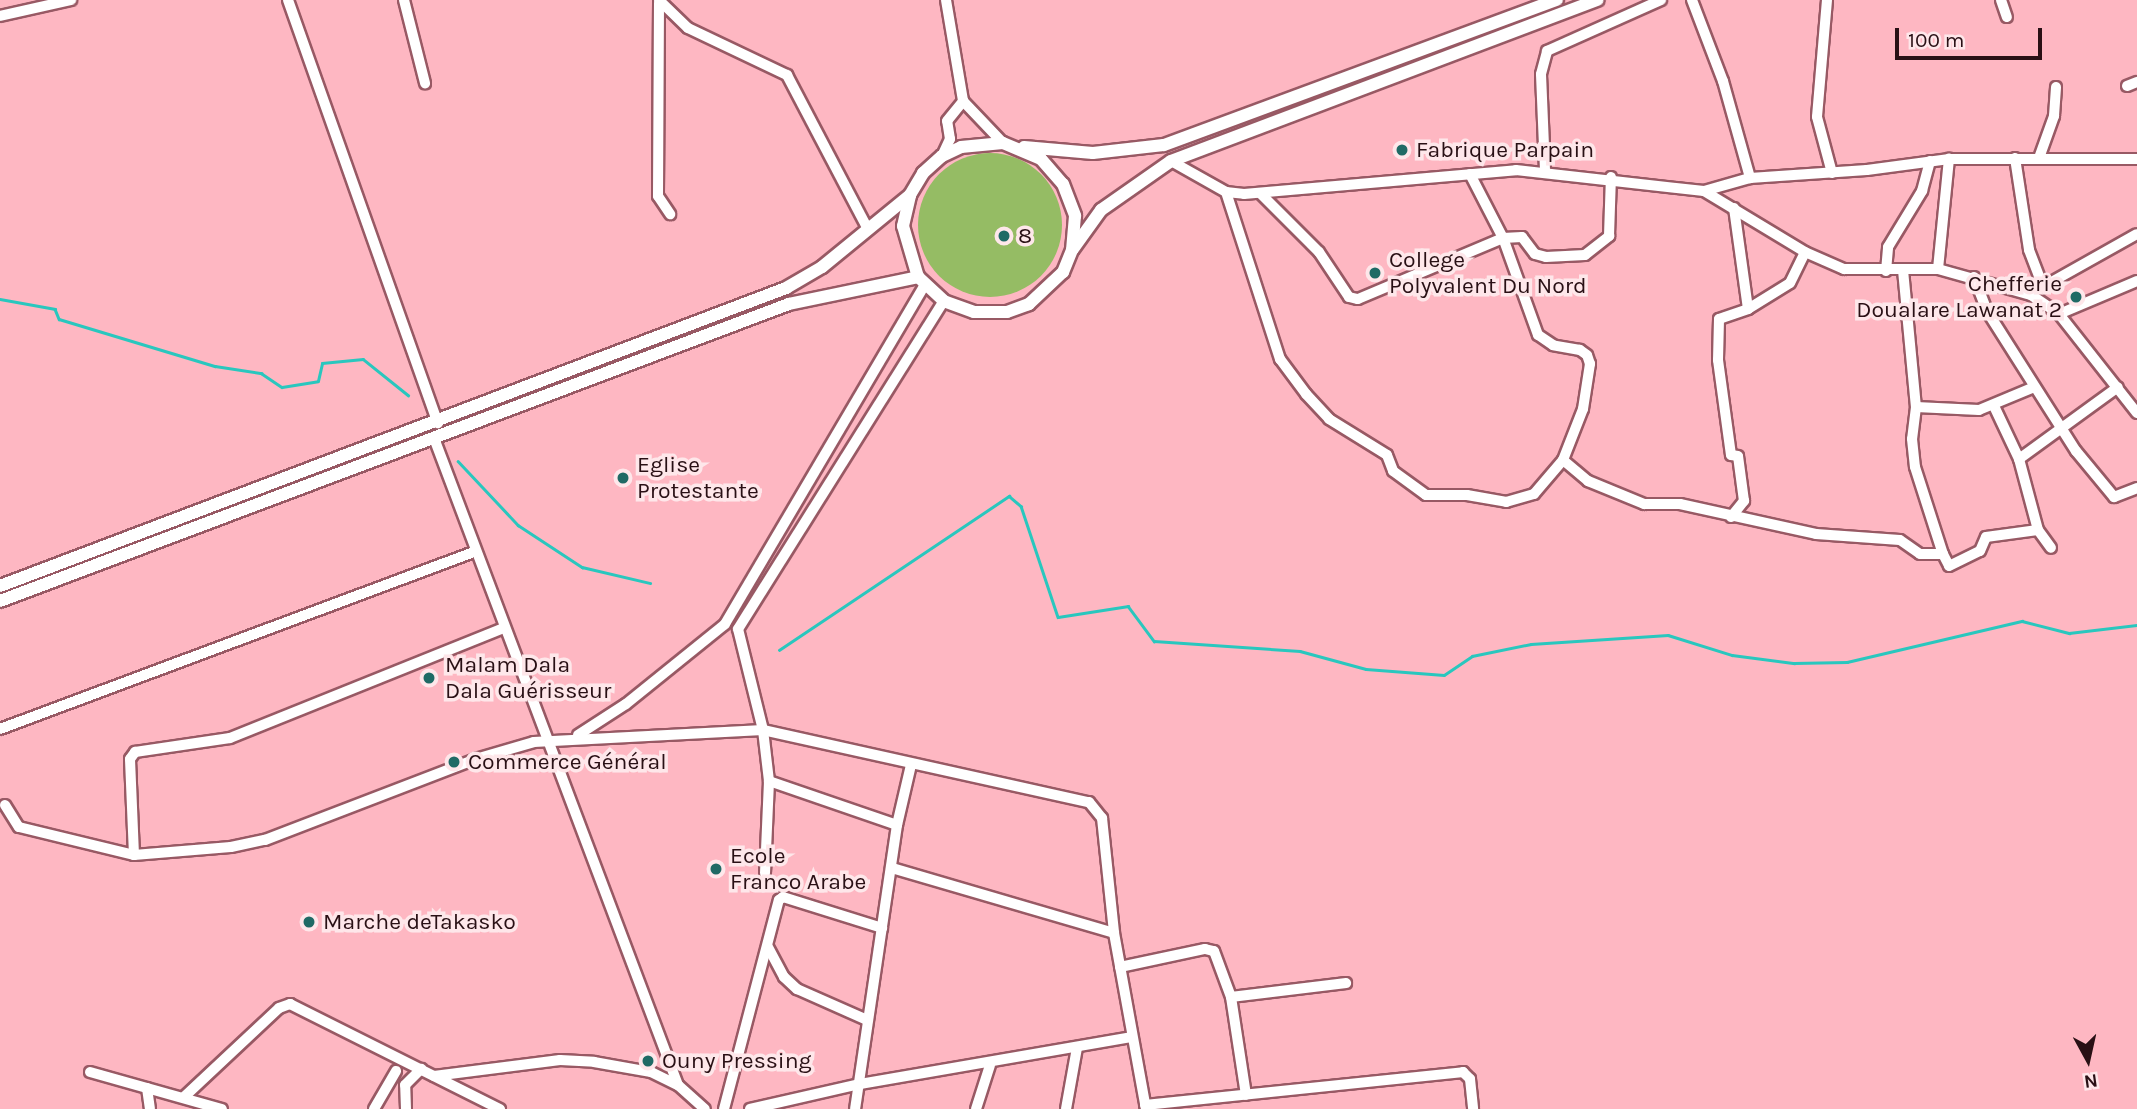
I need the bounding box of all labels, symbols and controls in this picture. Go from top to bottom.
scale bar [1899,14,2046,58]
text: 100 m [1908,28,1965,52]
place label: Fabrique Parpain [1416,136,1594,164]
marker: Fabrique Parpain [1394,142,1410,158]
place label: 8 [1018,222,1032,250]
marker: 8 [996,228,1012,244]
place label: College Polyvalent Du Nord [1389,246,1587,300]
marker: College Polyvalent Du Nord [1367,265,1383,281]
place label: Chefferie Doualare Lawanat 2 [1856,270,2062,324]
marker: Chefferie Doualare Lawanat 2 [2068,289,2084,305]
place label: Eglise Protestante [637,451,759,505]
marker: Eglise Protestante [615,470,631,486]
place label: Malam Dala Dala Guérisseur [445,651,611,705]
marker: Malam Dala Dala Guérisseur [419,668,439,688]
place label: Commerce Général [468,748,667,776]
marker: Commerce Général [446,754,462,770]
place label: Ecole Franco Arabe [730,842,866,896]
marker: Ecole Franco Arabe [708,861,724,877]
place label: Marche deTakasko [323,908,516,936]
marker: Marche deTakasko [301,914,317,930]
north arrow [2053,1025,2123,1095]
place label: Ouny Pressing [662,1047,812,1075]
marker: Ouny Pressing [640,1053,656,1069]
text: N [2083,1069,2099,1093]

